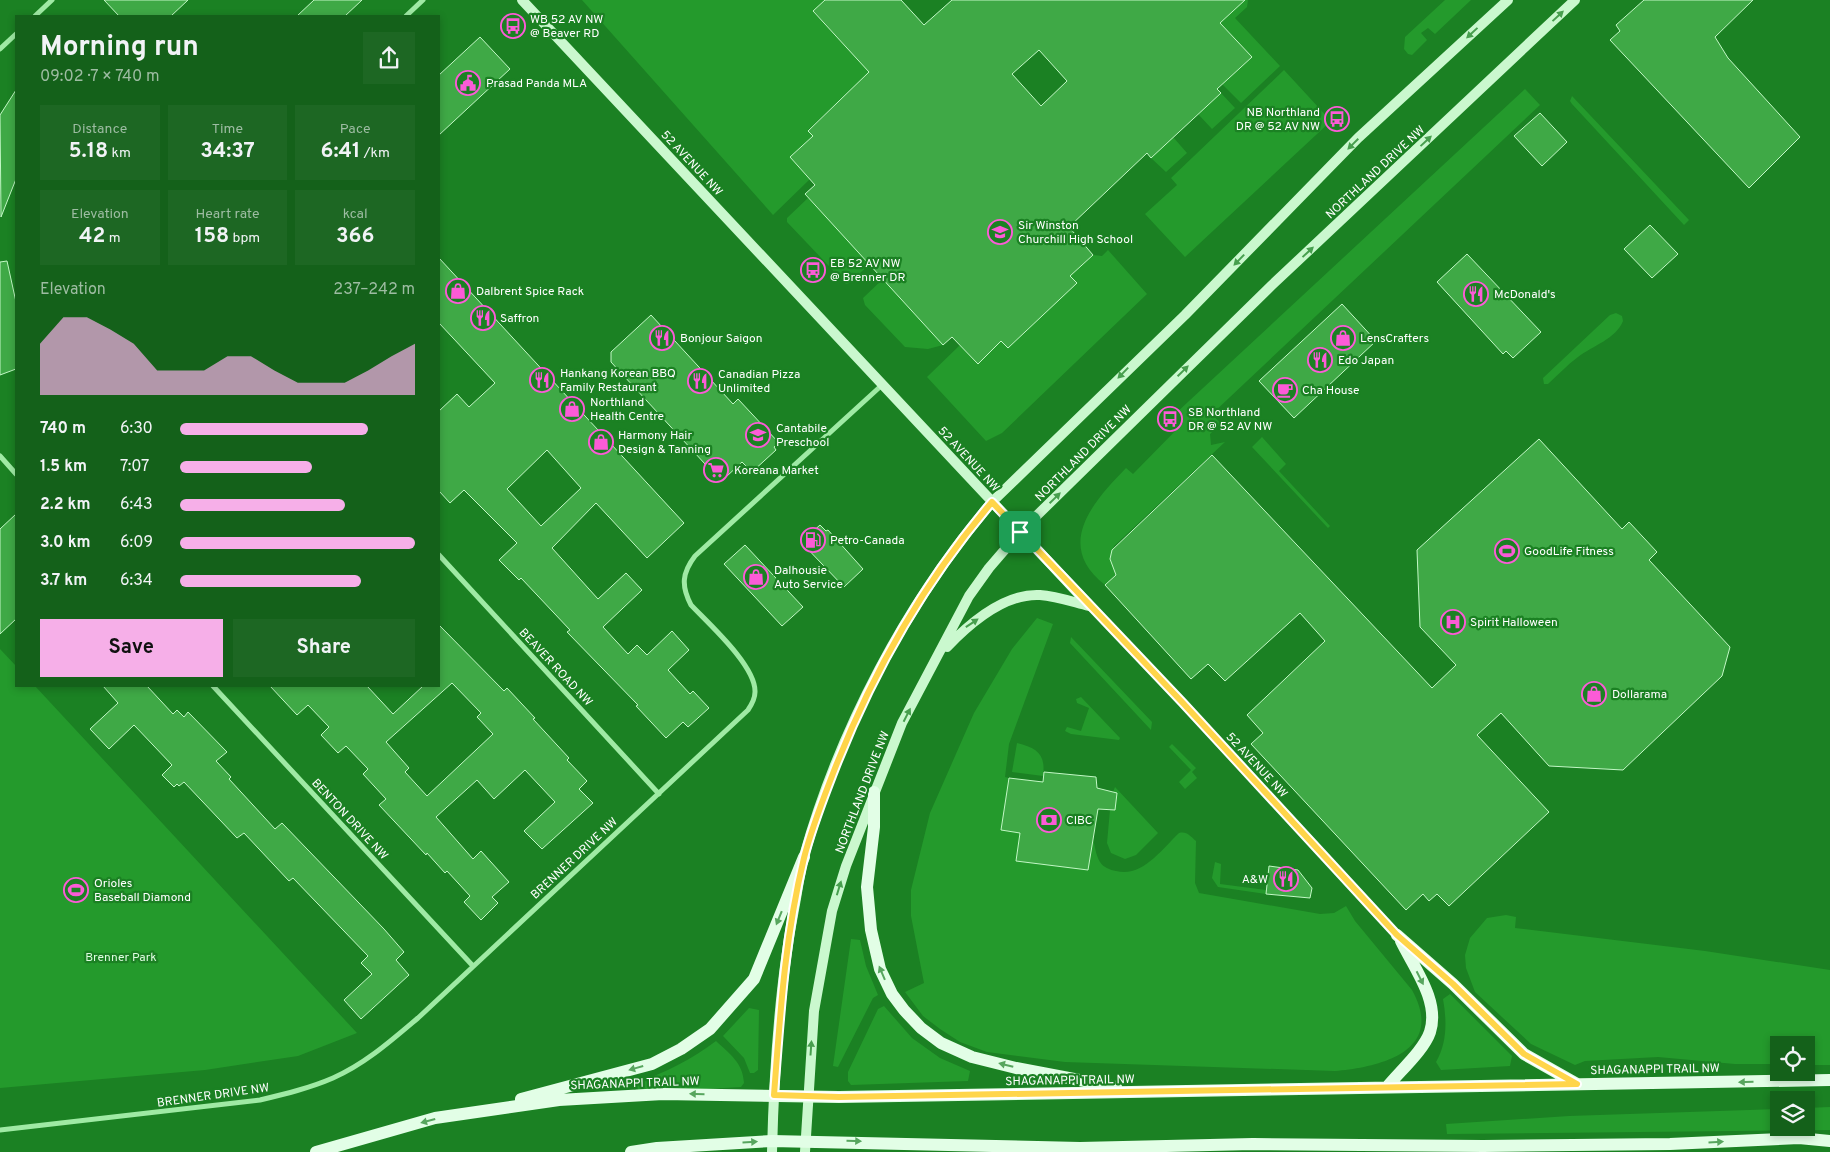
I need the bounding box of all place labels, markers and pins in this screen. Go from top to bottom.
place label: WB 52 AV NW @ Beaver RD [530,12,603,42]
bus stop icon: WB 52 AV NW @ Beaver RD [500,13,526,39]
public building icon: Prasad Panda MLA [455,70,481,96]
place label: Prasad Panda MLA [486,76,587,92]
place label: NB Northland DR @ 52 AV NW [1236,105,1320,135]
bus stop icon: NB Northland DR @ 52 AV NW [1324,106,1350,132]
place label: Sir Winston Churchill High School [1018,218,1133,248]
school or university icon: Sir Winston Churchill High School [987,219,1013,245]
place label: EB 52 AV NW @ Brenner DR [830,256,905,286]
bus stop icon: EB 52 AV NW @ Brenner DR [800,257,826,283]
shop icon: Dalbrent Spice Rack [445,278,471,304]
restaurant icon: McDonald's [1463,281,1489,307]
place label: Dalbrent Spice Rack [476,284,584,300]
place label: McDonald's [1494,287,1556,303]
restaurant icon: Saffron [470,305,496,331]
place label: Saffron [500,311,539,327]
restaurant icon: Bonjour Saigon [649,325,675,351]
shop icon: LensCrafters [1330,325,1356,351]
place label: Bonjour Saigon [680,331,762,347]
place label: LensCrafters [1360,331,1429,347]
restaurant icon: Edo Japan [1307,347,1333,373]
place label: Edo Japan [1338,353,1394,369]
place label: Hankang Korean BBQ Family Restaurant [560,366,676,396]
restaurant icon: Hankang Korean BBQ Family Restaurant [529,367,555,393]
place label: Canadian Pizza Unlimited [718,367,800,397]
restaurant icon: Canadian Pizza Unlimited [687,368,713,394]
cafe icon: Cha House [1272,377,1298,403]
place label: Cha House [1302,383,1360,399]
place label: Northland Health Centre [590,395,664,425]
shop icon: Northland Health Centre [559,396,585,422]
place label: SB Northland DR @ 52 AV NW [1188,405,1272,435]
bus stop icon: SB Northland DR @ 52 AV NW [1157,406,1183,432]
place label: Cantabile Preschool [776,421,829,451]
school or university icon: Cantabile Preschool [745,422,771,448]
place label: Harmony Hair Design & Tanning [618,428,711,458]
shop icon: Harmony Hair Design & Tanning [588,429,614,455]
supermarket icon: Koreana Market [703,457,729,483]
place label: Koreana Market [734,463,819,479]
pin [999,511,1041,553]
fuel station icon: Petro-Canada [800,527,826,553]
place label: Petro-Canada [830,533,905,549]
sports icon: GoodLife Fitness [1494,538,1520,564]
place label: GoodLife Fitness [1524,544,1614,560]
place label: Dalhousie Auto Service [774,563,843,593]
shop icon: Dalhousie Auto Service [743,564,769,590]
hospital icon: Spirit Halloween [1440,609,1466,635]
place label: Spirit Halloween [1470,615,1558,631]
shop icon: Dollarama [1581,681,1607,707]
place label: Dollarama [1612,687,1667,703]
bank icon: CIBC [1036,807,1062,833]
place label: CIBC [1066,813,1093,829]
restaurant icon: A&W [1273,866,1299,892]
place label: A&W [1242,872,1268,888]
place label: Orioles Baseball Diamond [94,876,191,906]
sports icon: Orioles Baseball Diamond [63,877,89,903]

